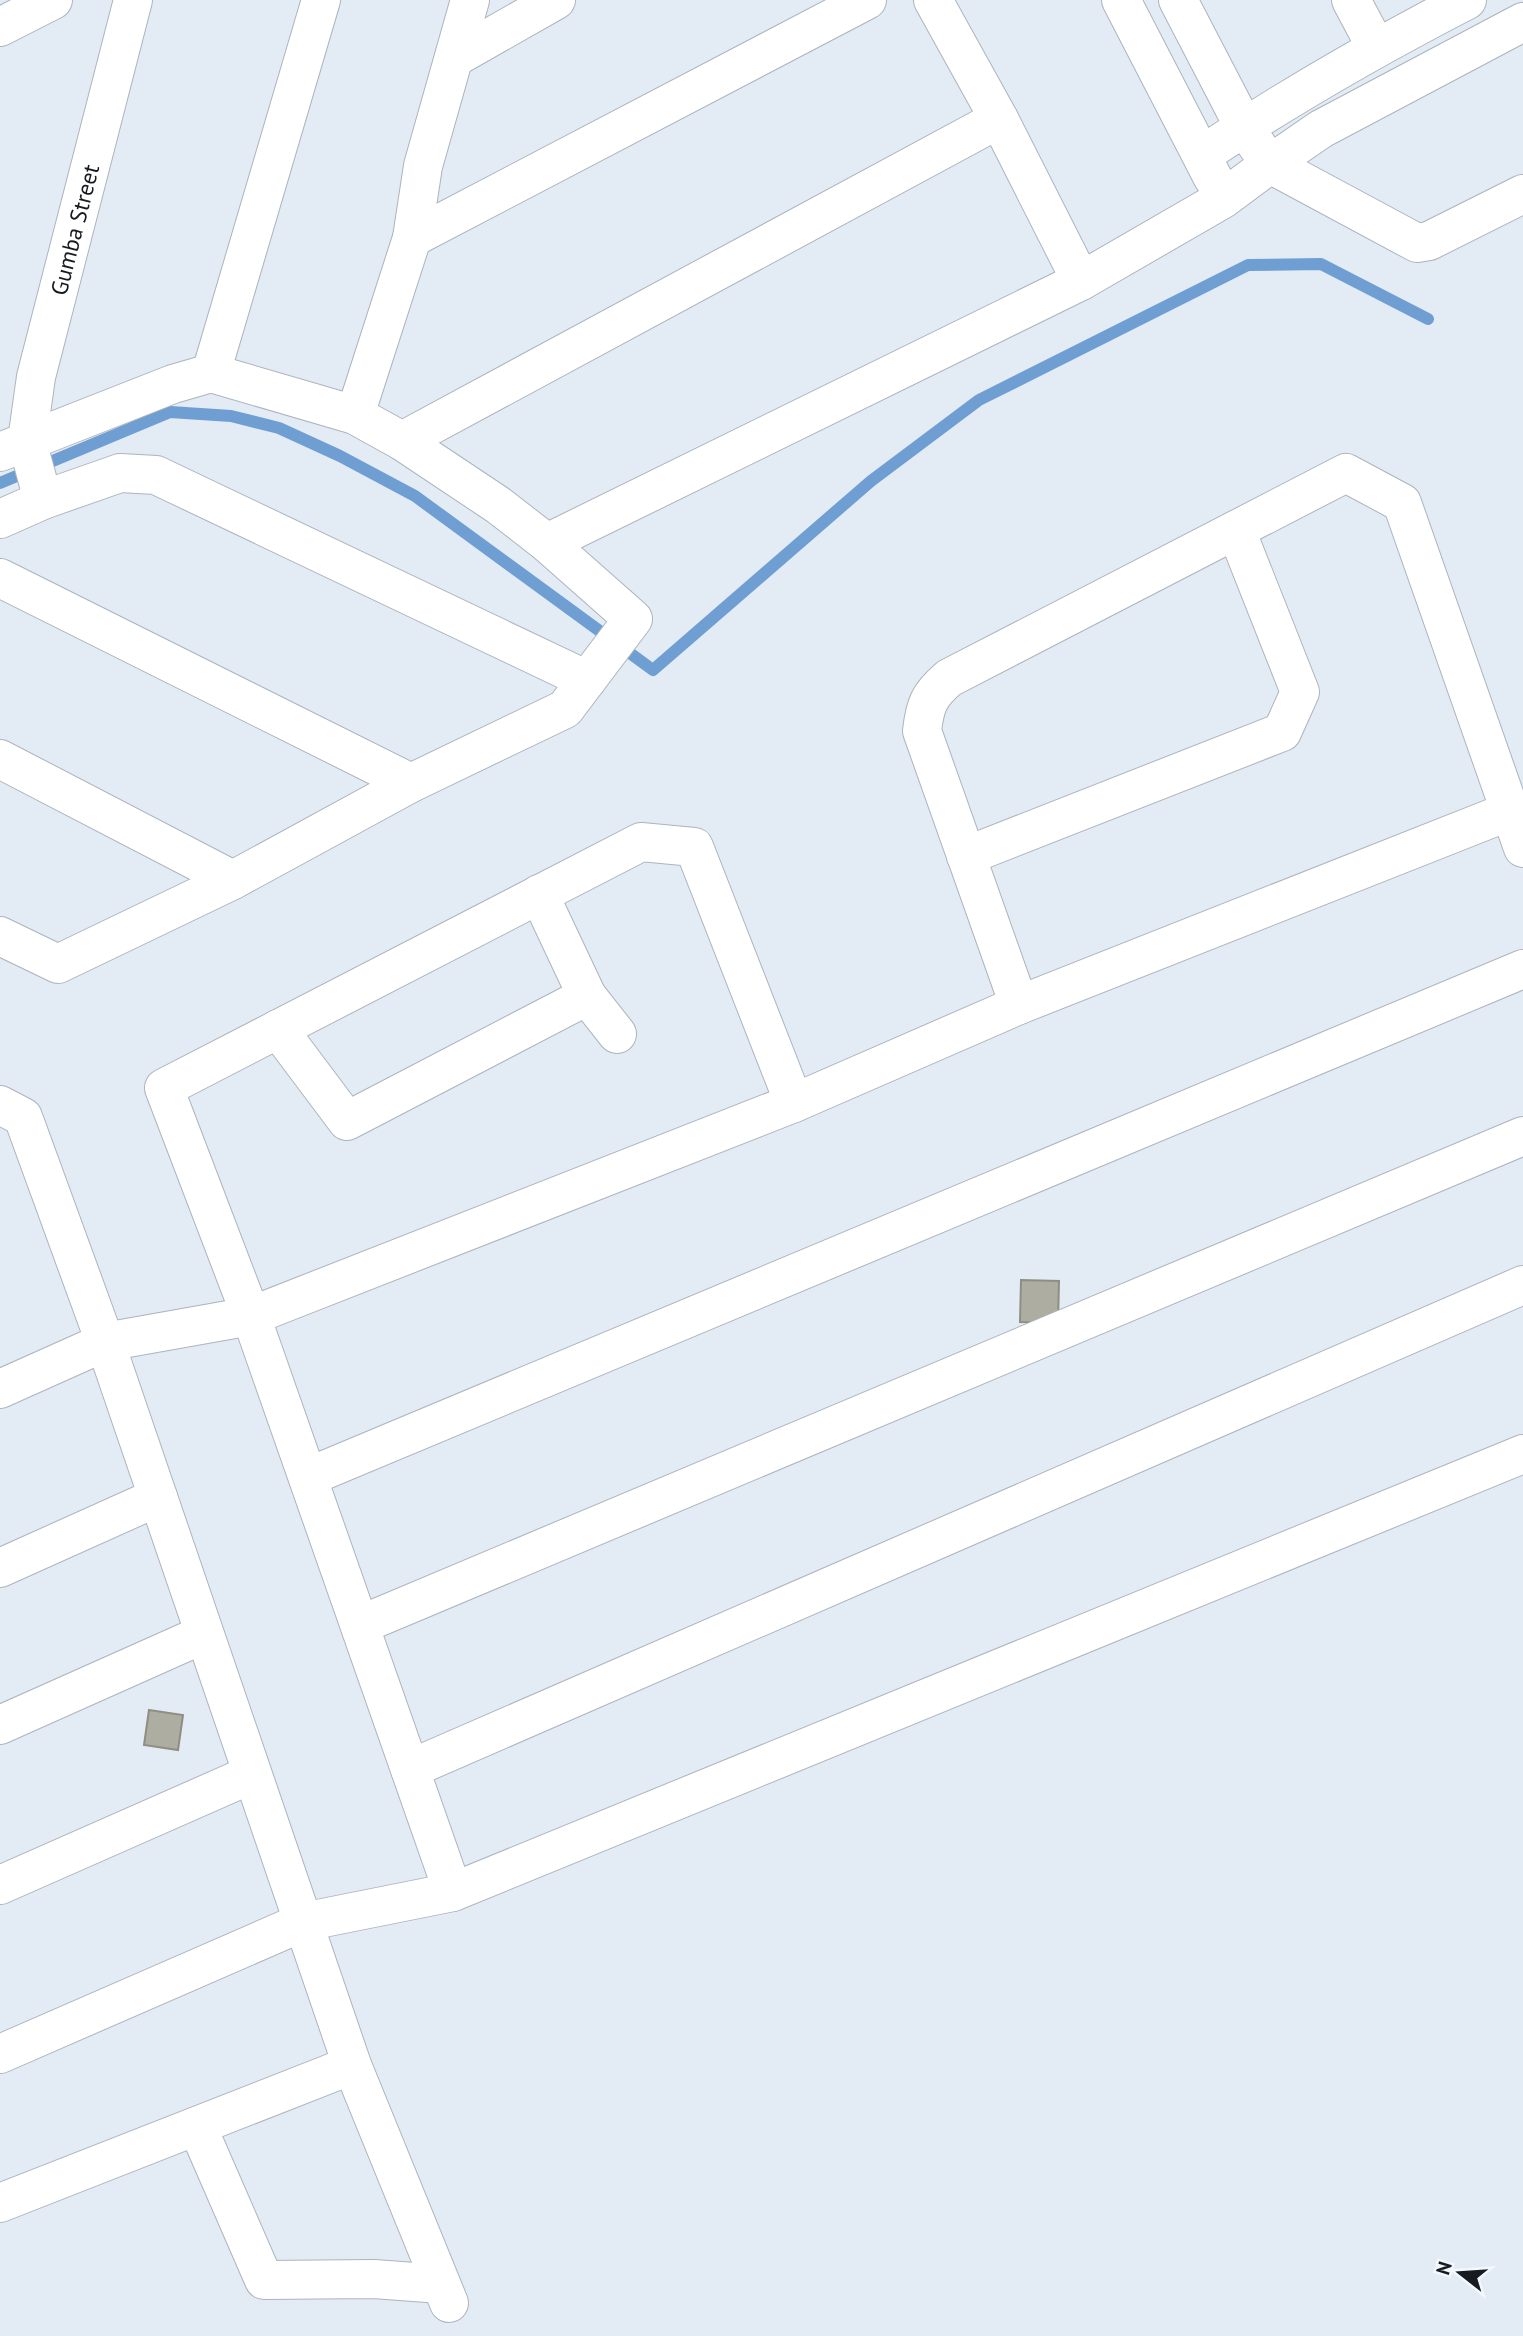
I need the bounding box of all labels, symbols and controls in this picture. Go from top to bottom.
street label: Gumba Street [43,161,105,298]
north arrow [1425,2238,1495,2308]
text: N [1430,2259,1457,2278]

